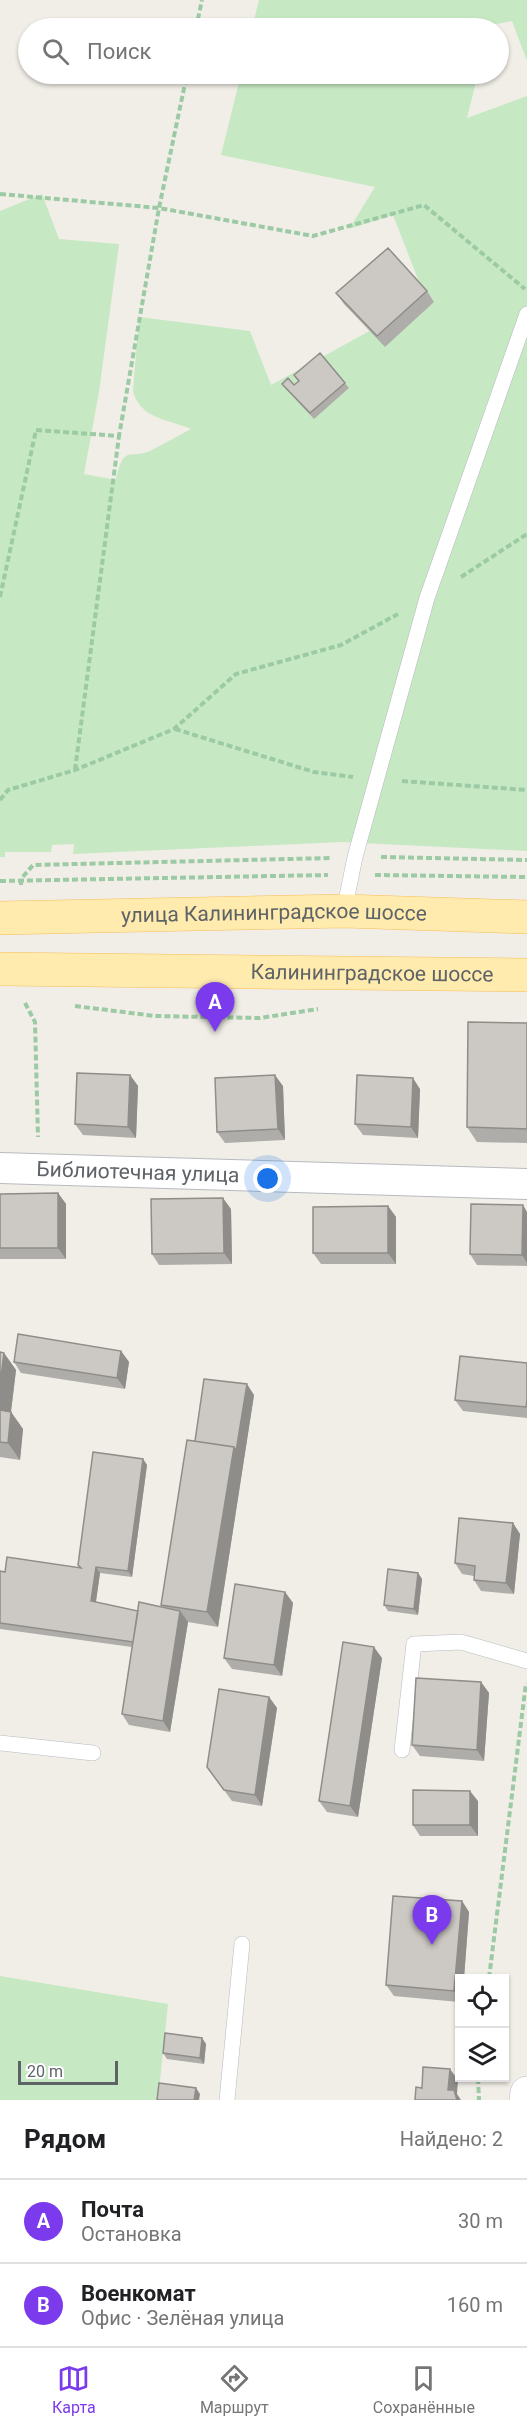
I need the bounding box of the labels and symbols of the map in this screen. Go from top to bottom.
street label: улица Калининградское шоссе [121,899,427,928]
street label: Калининградское шоссе [250,960,494,987]
pin: A [196,982,234,1032]
street label: Библиотечная улица [36,1157,240,1187]
your location [253,1164,282,1193]
pin: B [412,1896,452,1945]
scale bar [18,2058,118,2086]

